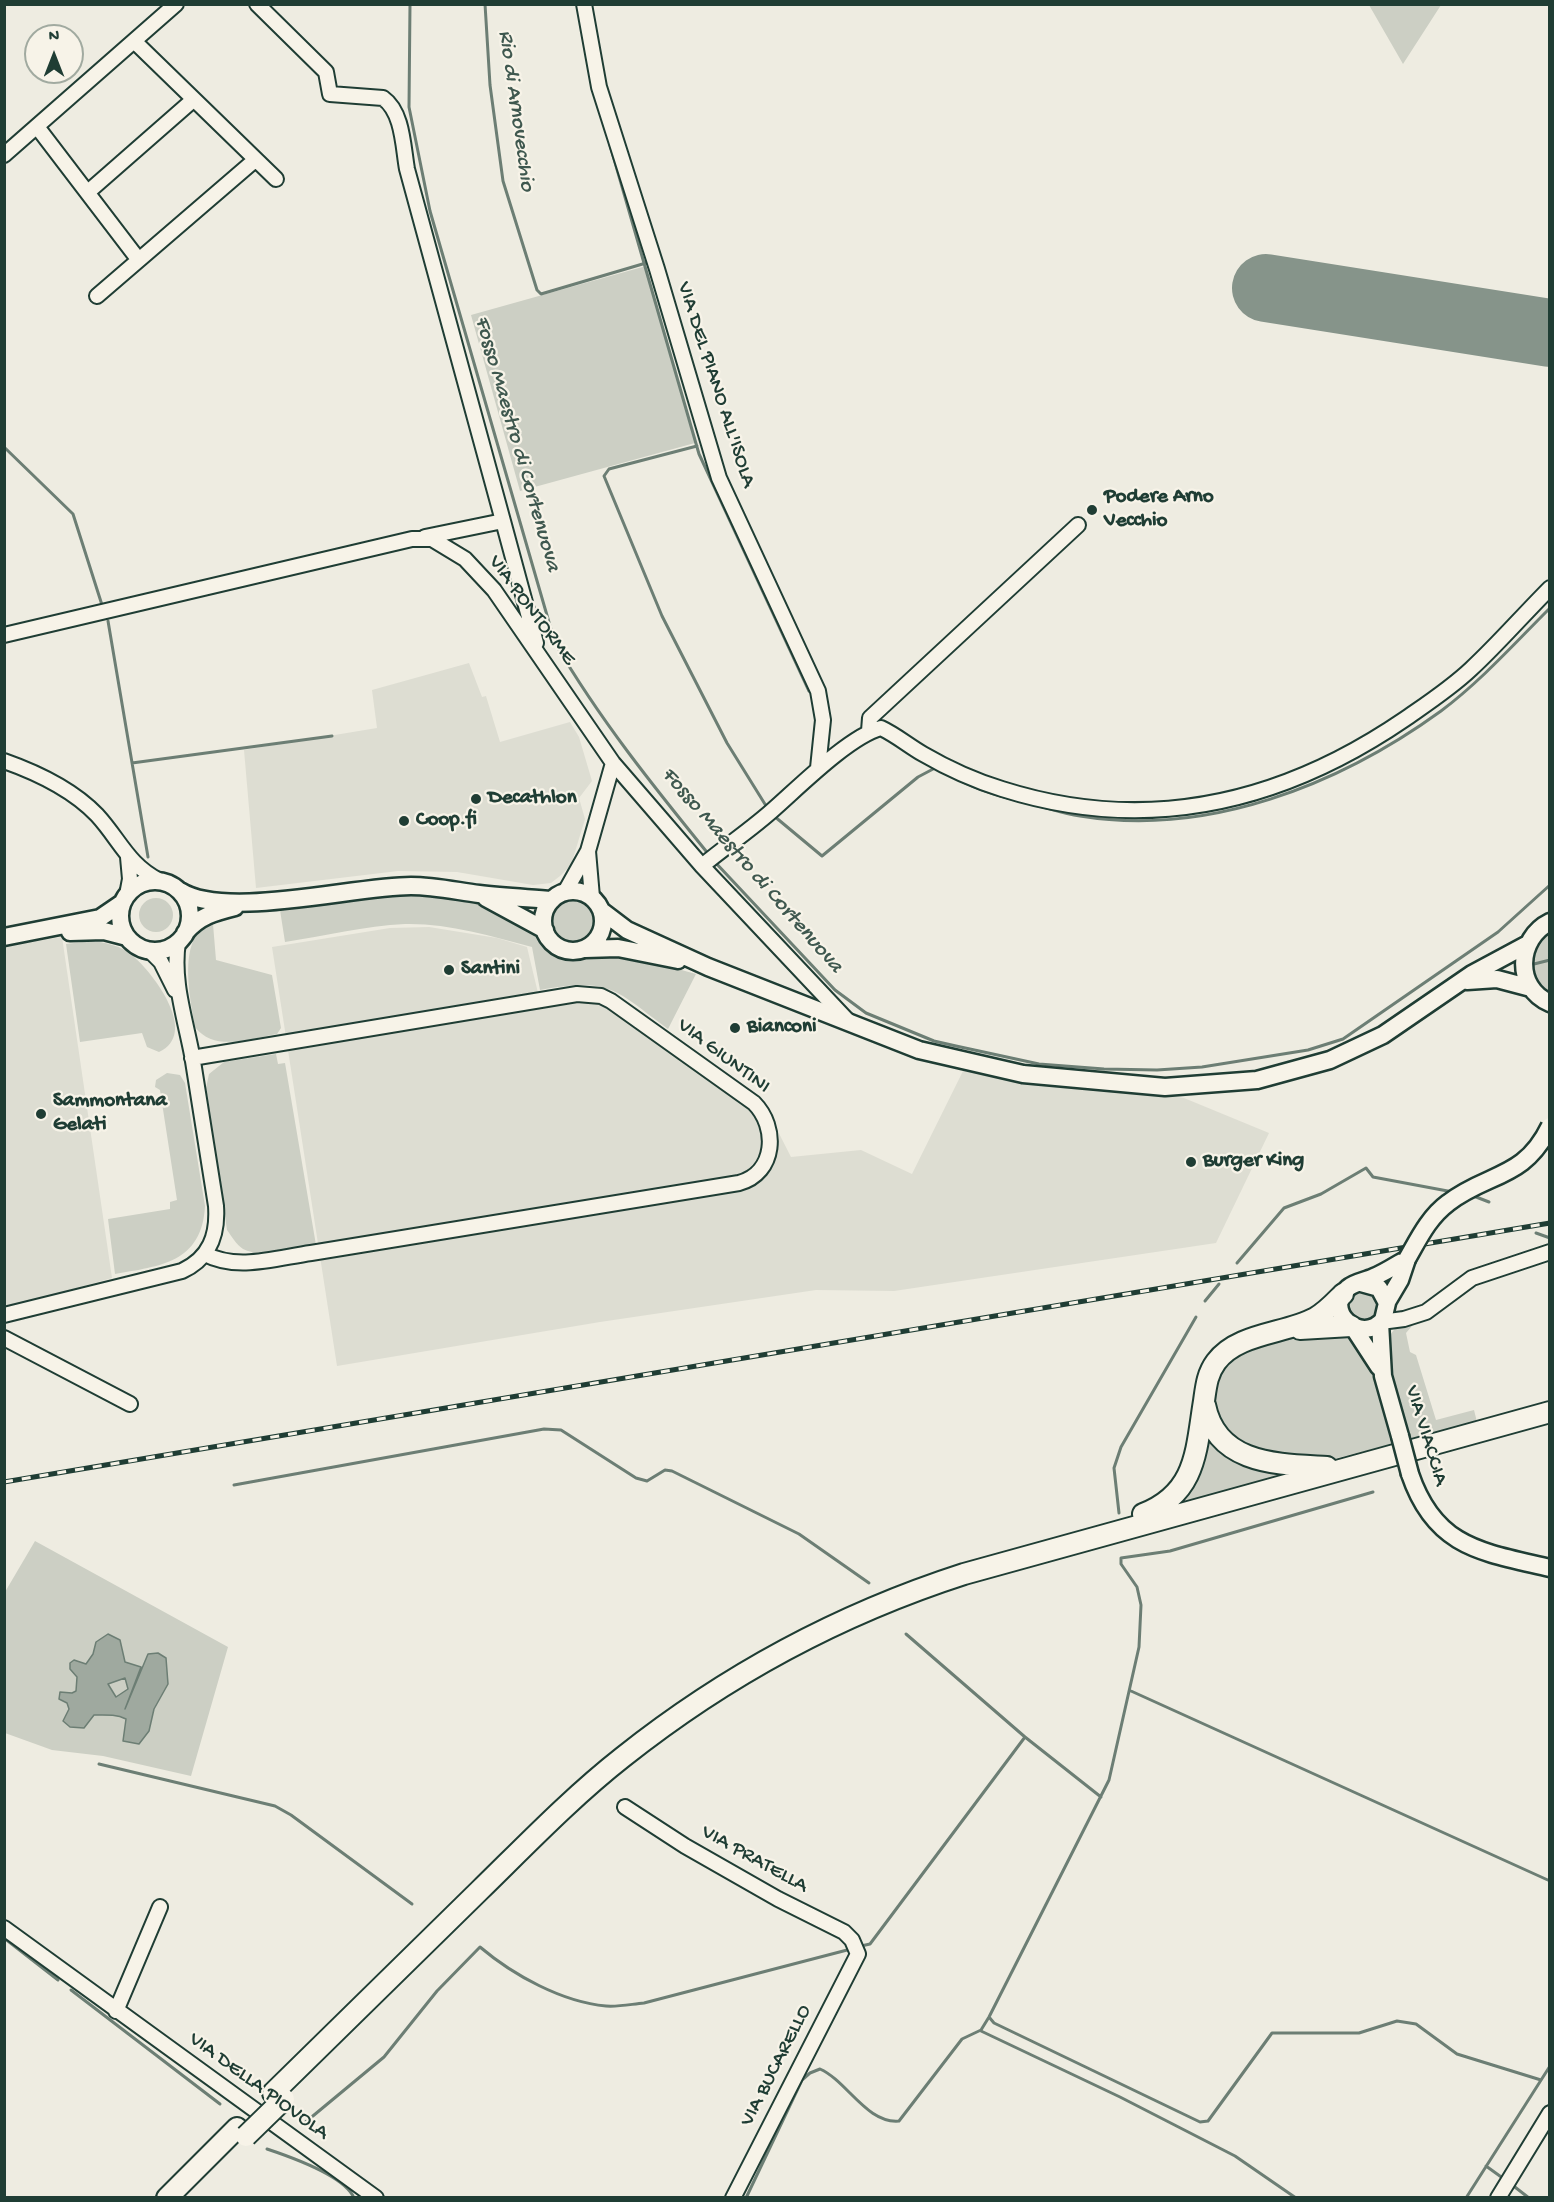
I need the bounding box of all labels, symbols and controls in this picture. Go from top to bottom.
north arrow [24,24,84,84]
text: N [49,28,59,47]
water label: Rio di Arnovecchio [491,29,539,193]
street label: VIA DEL PIANO ALL'ISOLA [670,279,760,491]
water label: Fosso Maestro di Cortenuova [467,313,565,575]
place label: Podere Arno Vecchio [1104,485,1214,535]
marker: Podere Arno Vecchio [1085,503,1099,517]
street label: VIA PONTORME [481,551,581,671]
water label: Fosso Maestro di Cortenuova [654,763,848,979]
place label: Decathlon [488,786,577,812]
marker: Decathlon [469,792,483,806]
place label: Coop.fi [416,808,477,834]
marker: Coop.fi [397,814,411,828]
place label: Santini [461,957,520,983]
marker: Santini [442,963,456,977]
street label: VIA GIUNTINI [671,1014,775,1100]
place label: Bianconi [747,1015,816,1041]
marker: Bianconi [728,1021,742,1035]
place label: Sammontana Gelati [53,1089,167,1139]
marker: Sammontana Gelati [34,1107,48,1121]
place label: Burger King [1203,1149,1304,1175]
marker: Burger King [1184,1155,1198,1169]
street label: VIA VIACCIA [1398,1383,1452,1489]
street label: VIA PRATELLA [696,1820,812,1900]
street label: VIA BUCARELLO [736,2001,818,2131]
street label: VIA DELLA PIOVOLA [183,2028,333,2146]

